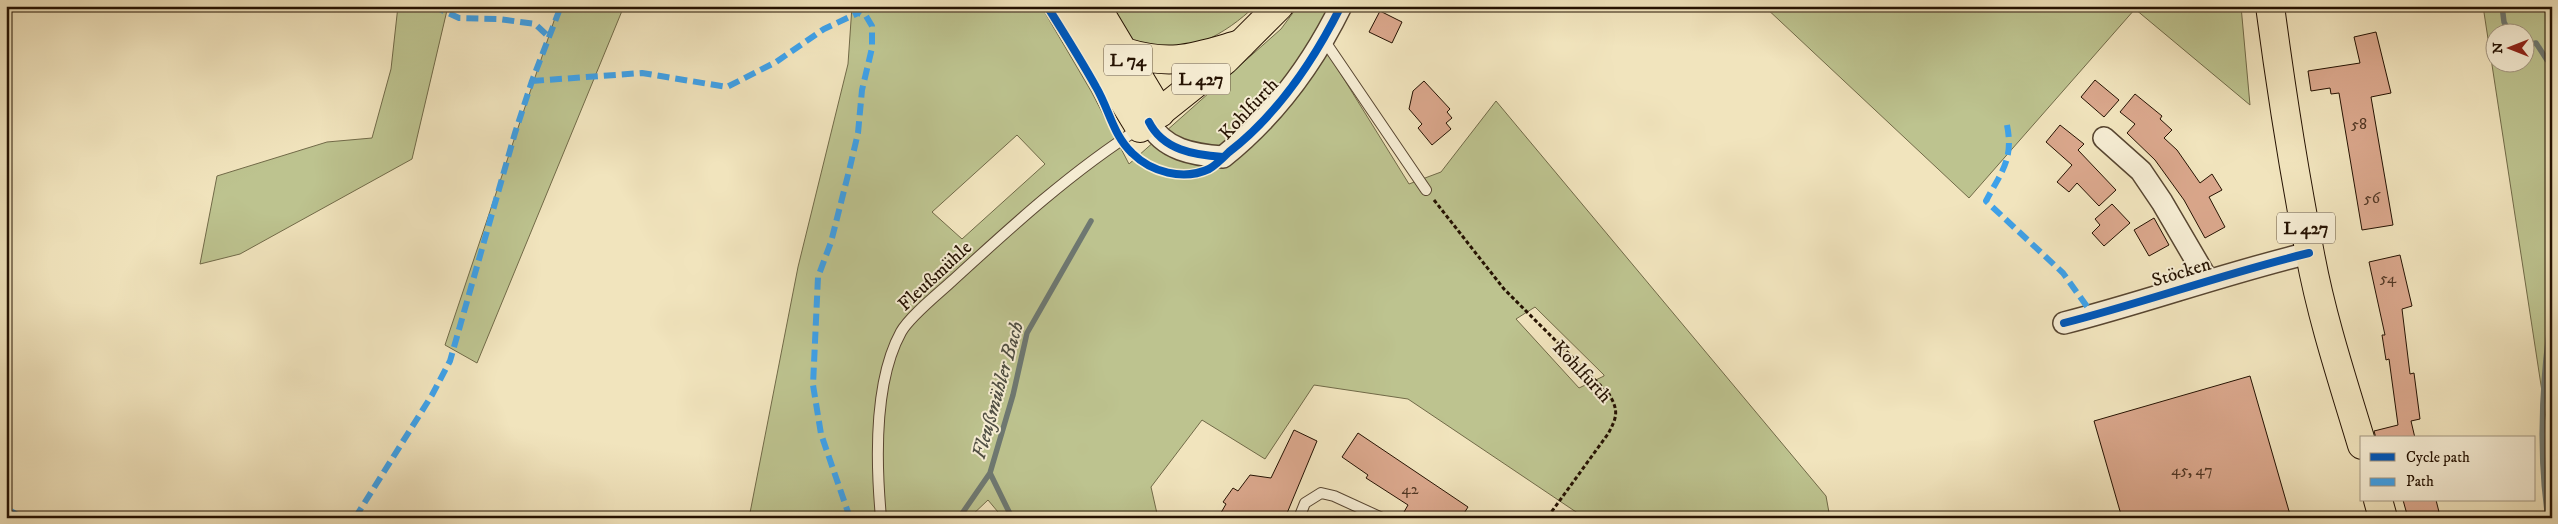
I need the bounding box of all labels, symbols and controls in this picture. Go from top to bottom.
north arrow [2486,22,2536,72]
text: N [2489,42,2507,54]
road number: L 74 [1104,44,1152,76]
road number: L 427 [1172,64,1230,95]
street label: Kohlfurth [1215,73,1284,145]
house number: 58 [2351,114,2367,134]
house number: 56 [2364,188,2381,208]
road number: L 427 [2277,212,2335,244]
street label: Fleußmühle [893,236,977,316]
street label: Stöcken [2149,253,2214,292]
house number: 54 [2380,268,2397,288]
water label: Fleußmühler Bach [967,319,1030,462]
street label: Kohlfurth [1547,336,1616,408]
legend [2360,436,2536,502]
text: Cycle path [2406,448,2470,467]
house number: 45, 47 [2171,460,2213,480]
text: Path [2406,472,2434,491]
house number: 42 [1401,479,1419,499]

